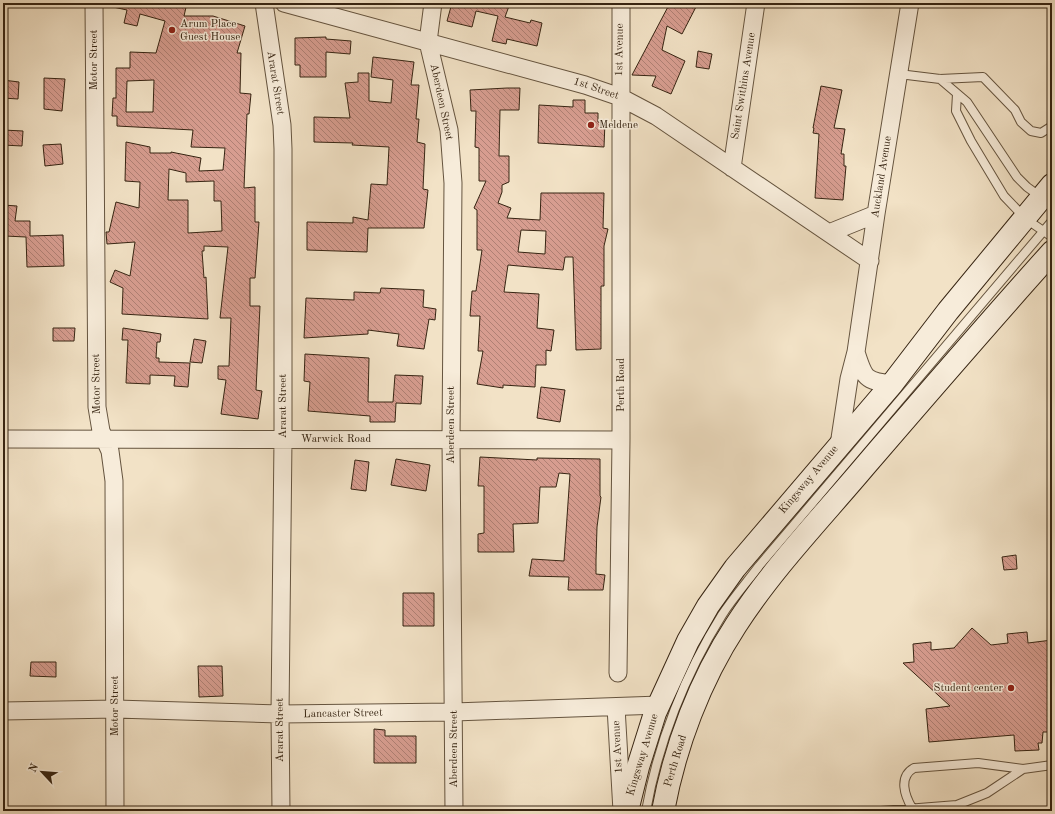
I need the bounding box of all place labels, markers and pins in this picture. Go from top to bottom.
place label: Arum Place Guest House [180,19,240,43]
marker: Arum Place Guest House [167,25,177,35]
marker: Meldene [586,120,596,130]
place label: Meldene [599,120,638,131]
place label: Student center [934,683,1003,694]
marker: Student center [1006,683,1016,693]

